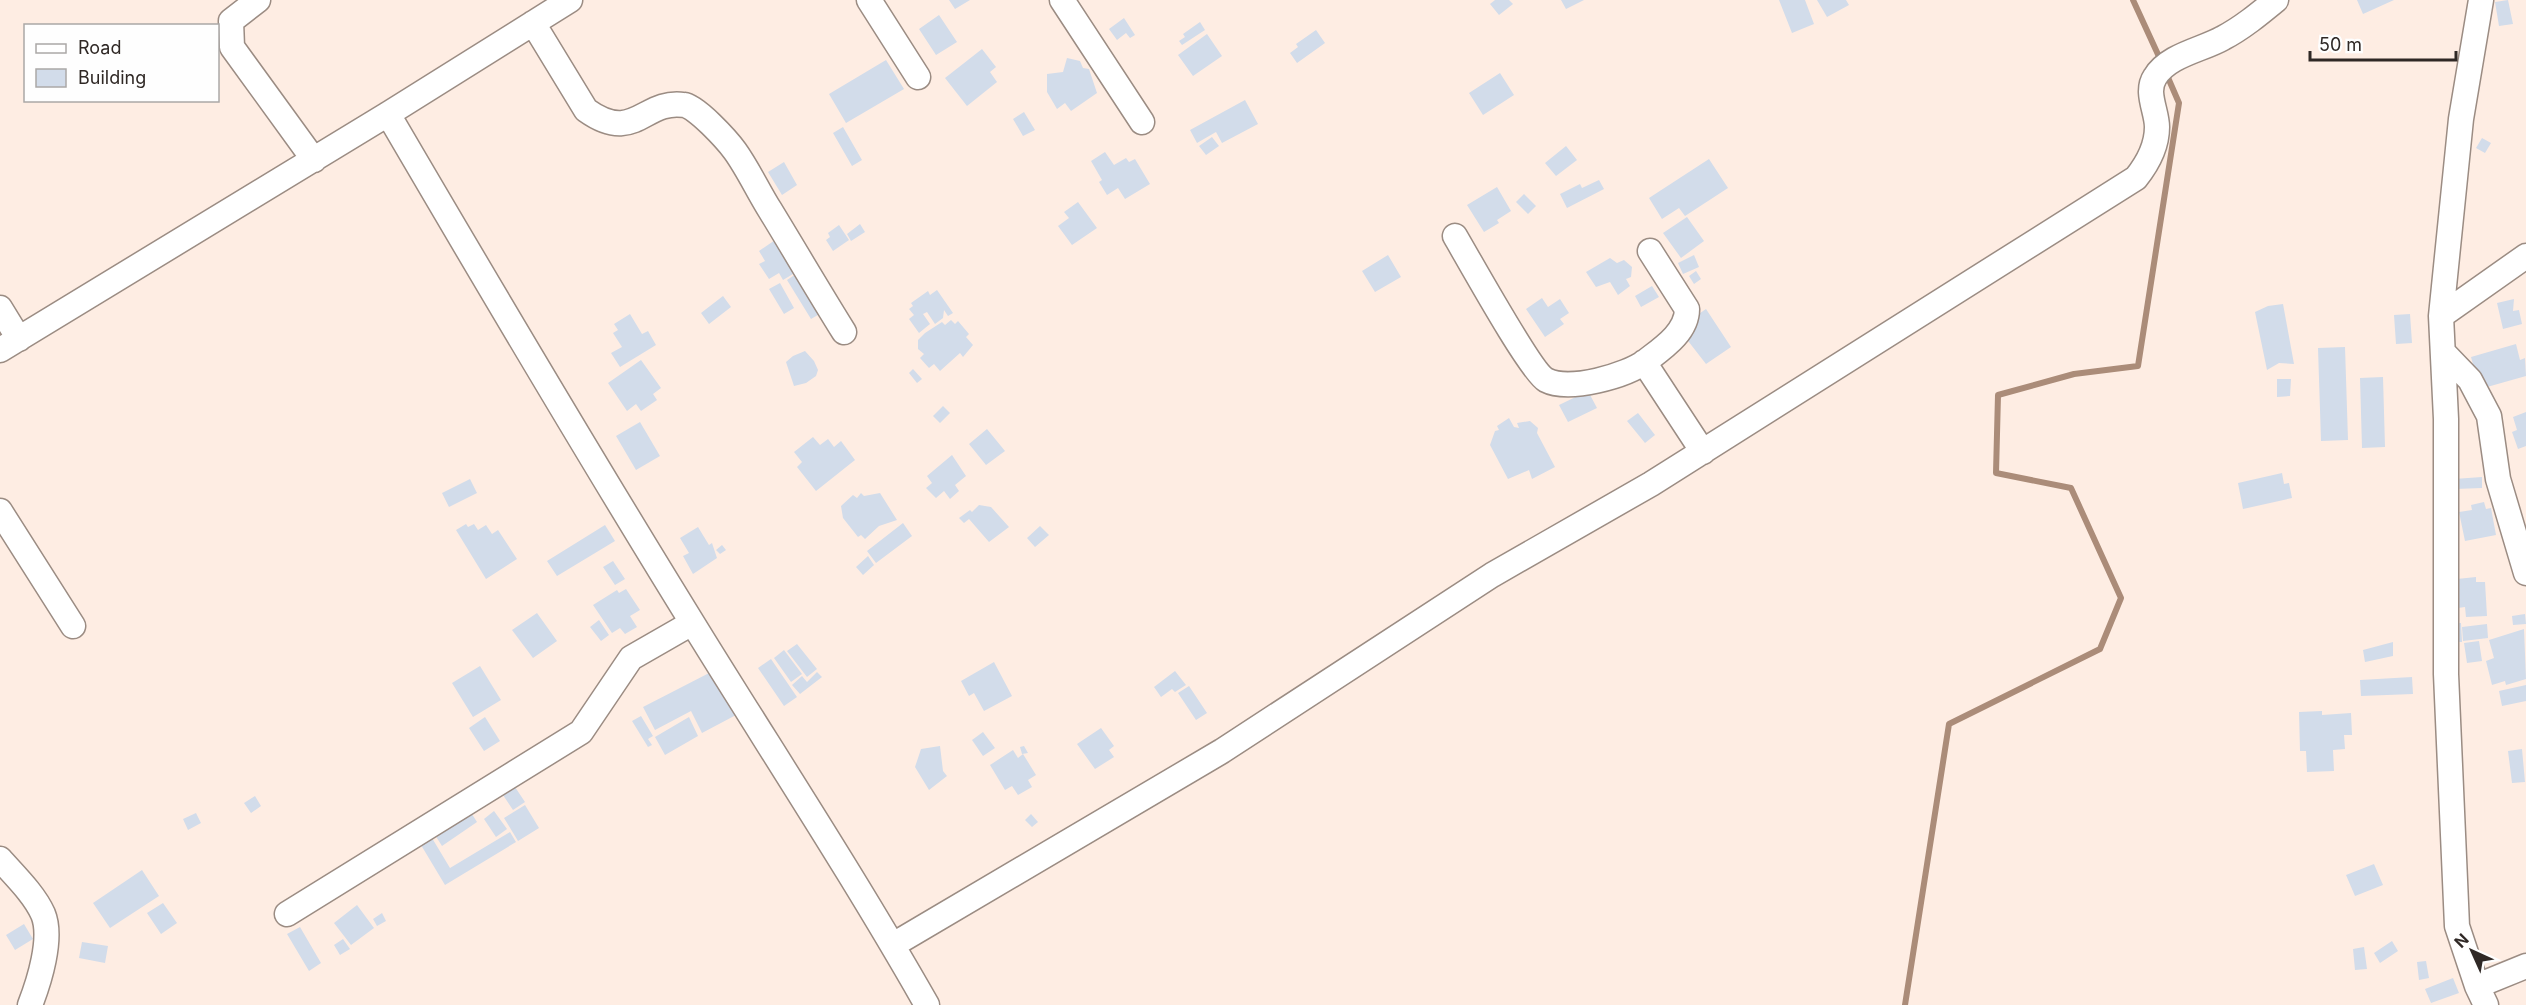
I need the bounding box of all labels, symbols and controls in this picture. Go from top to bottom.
legend [24,24,219,102]
scale bar [2310,24,2456,62]
text: 50 m [2319,34,2362,55]
text: Road [78,37,121,58]
text: Building [78,67,146,88]
north arrow [2442,921,2502,981]
text: N [2450,929,2473,952]

